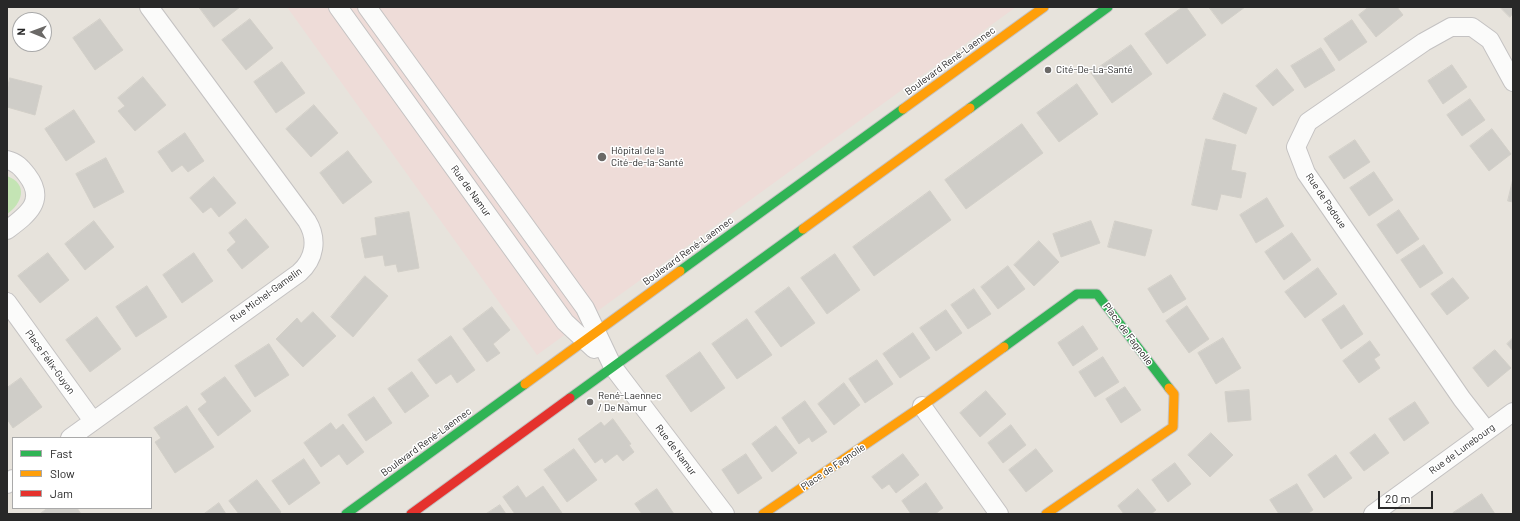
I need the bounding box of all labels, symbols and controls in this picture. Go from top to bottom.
north arrow [12,12,52,52]
street label: Boulevard René-Laennec [902,24,998,98]
text: N [14,28,27,36]
place label: Cité-De-La-Santé [1056,64,1133,76]
marker: Cité-De-La-Santé [1043,65,1053,75]
place label: Hôpital de la Cité-de-la-Santé [611,145,684,168]
marker: Hôpital de la Cité-de-la-Santé [596,151,608,163]
street label: Rue de Namur [448,163,494,219]
street label: Rue de Padoue [1303,171,1349,231]
street label: Boulevard René-Laennec [640,214,736,288]
street label: Rue Michel-Gamelin [228,265,304,325]
street label: Place de Fagnolle [1101,300,1155,368]
street label: Place Félix-Guyon [23,328,77,396]
place label: René-Laennec / De Namur [598,390,661,414]
marker: René-Laennec / De Namur [585,397,595,407]
street label: Boulevard René-Laennec [378,405,474,479]
street label: Rue de Lunebourg [1427,421,1497,477]
street label: Rue de Namur [653,422,699,478]
legend [12,437,152,509]
street label: Place de Fagnolle [798,441,868,493]
text: Fast [50,446,73,460]
text: Slow [50,466,75,480]
scale bar [1380,483,1435,509]
text: Jam [50,486,73,500]
text: 20 m [1385,491,1411,505]

